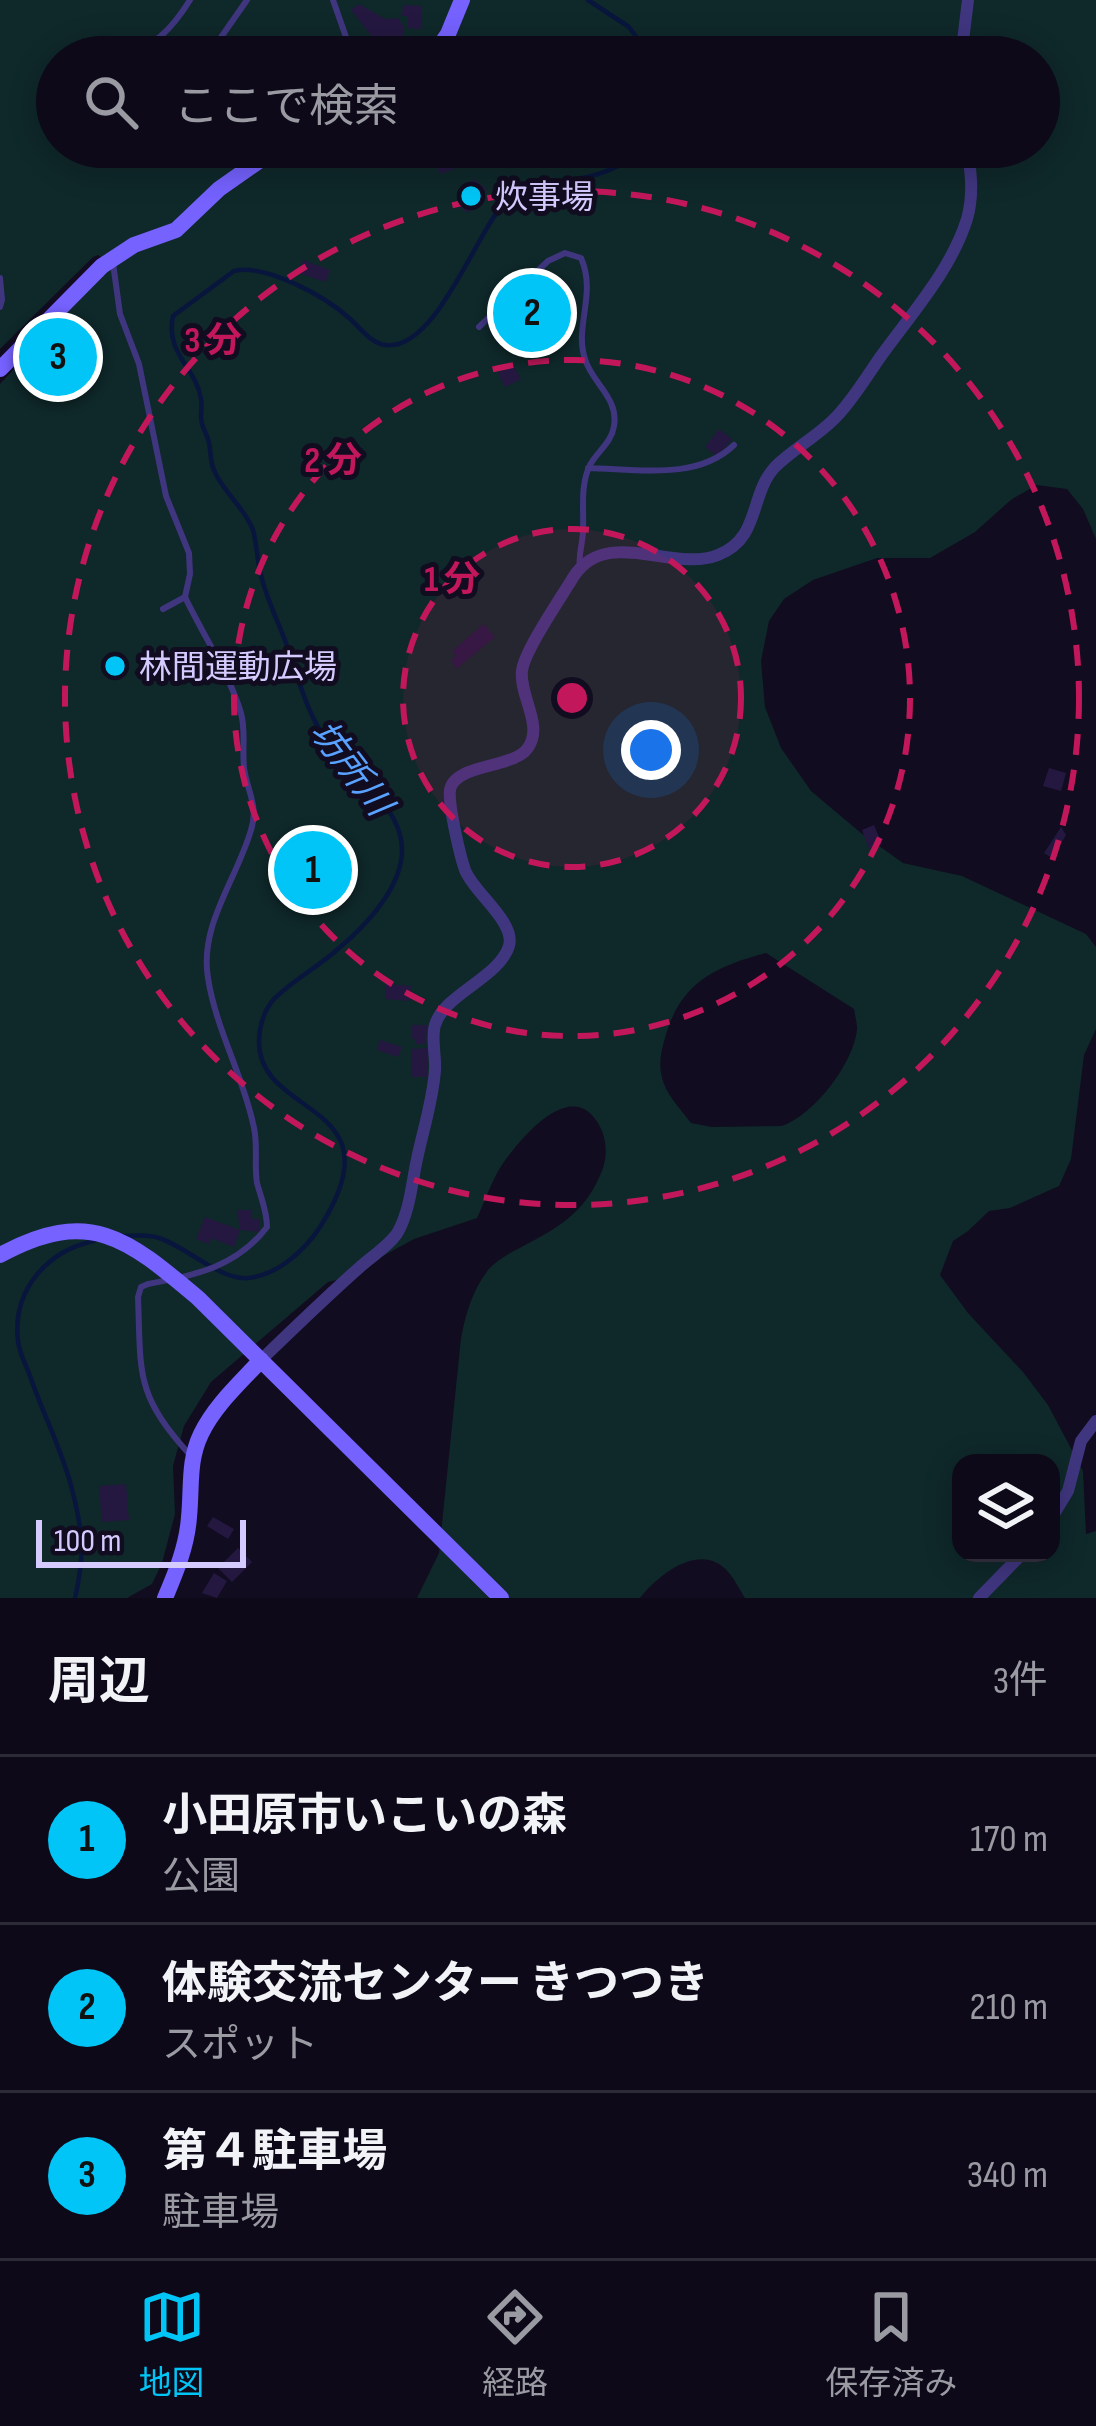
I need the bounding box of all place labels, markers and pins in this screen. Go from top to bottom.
place label: 炊事場 [495,178,594,218]
marker: 炊事場 [458,183,484,209]
pin: 2 [493,268,571,358]
pin: 3 [19,312,97,402]
place label: 林間運動広場 [139,648,337,688]
marker: 林間運動広場 [102,653,128,679]
centre of rings [551,677,593,719]
pin: 1 [274,825,352,915]

